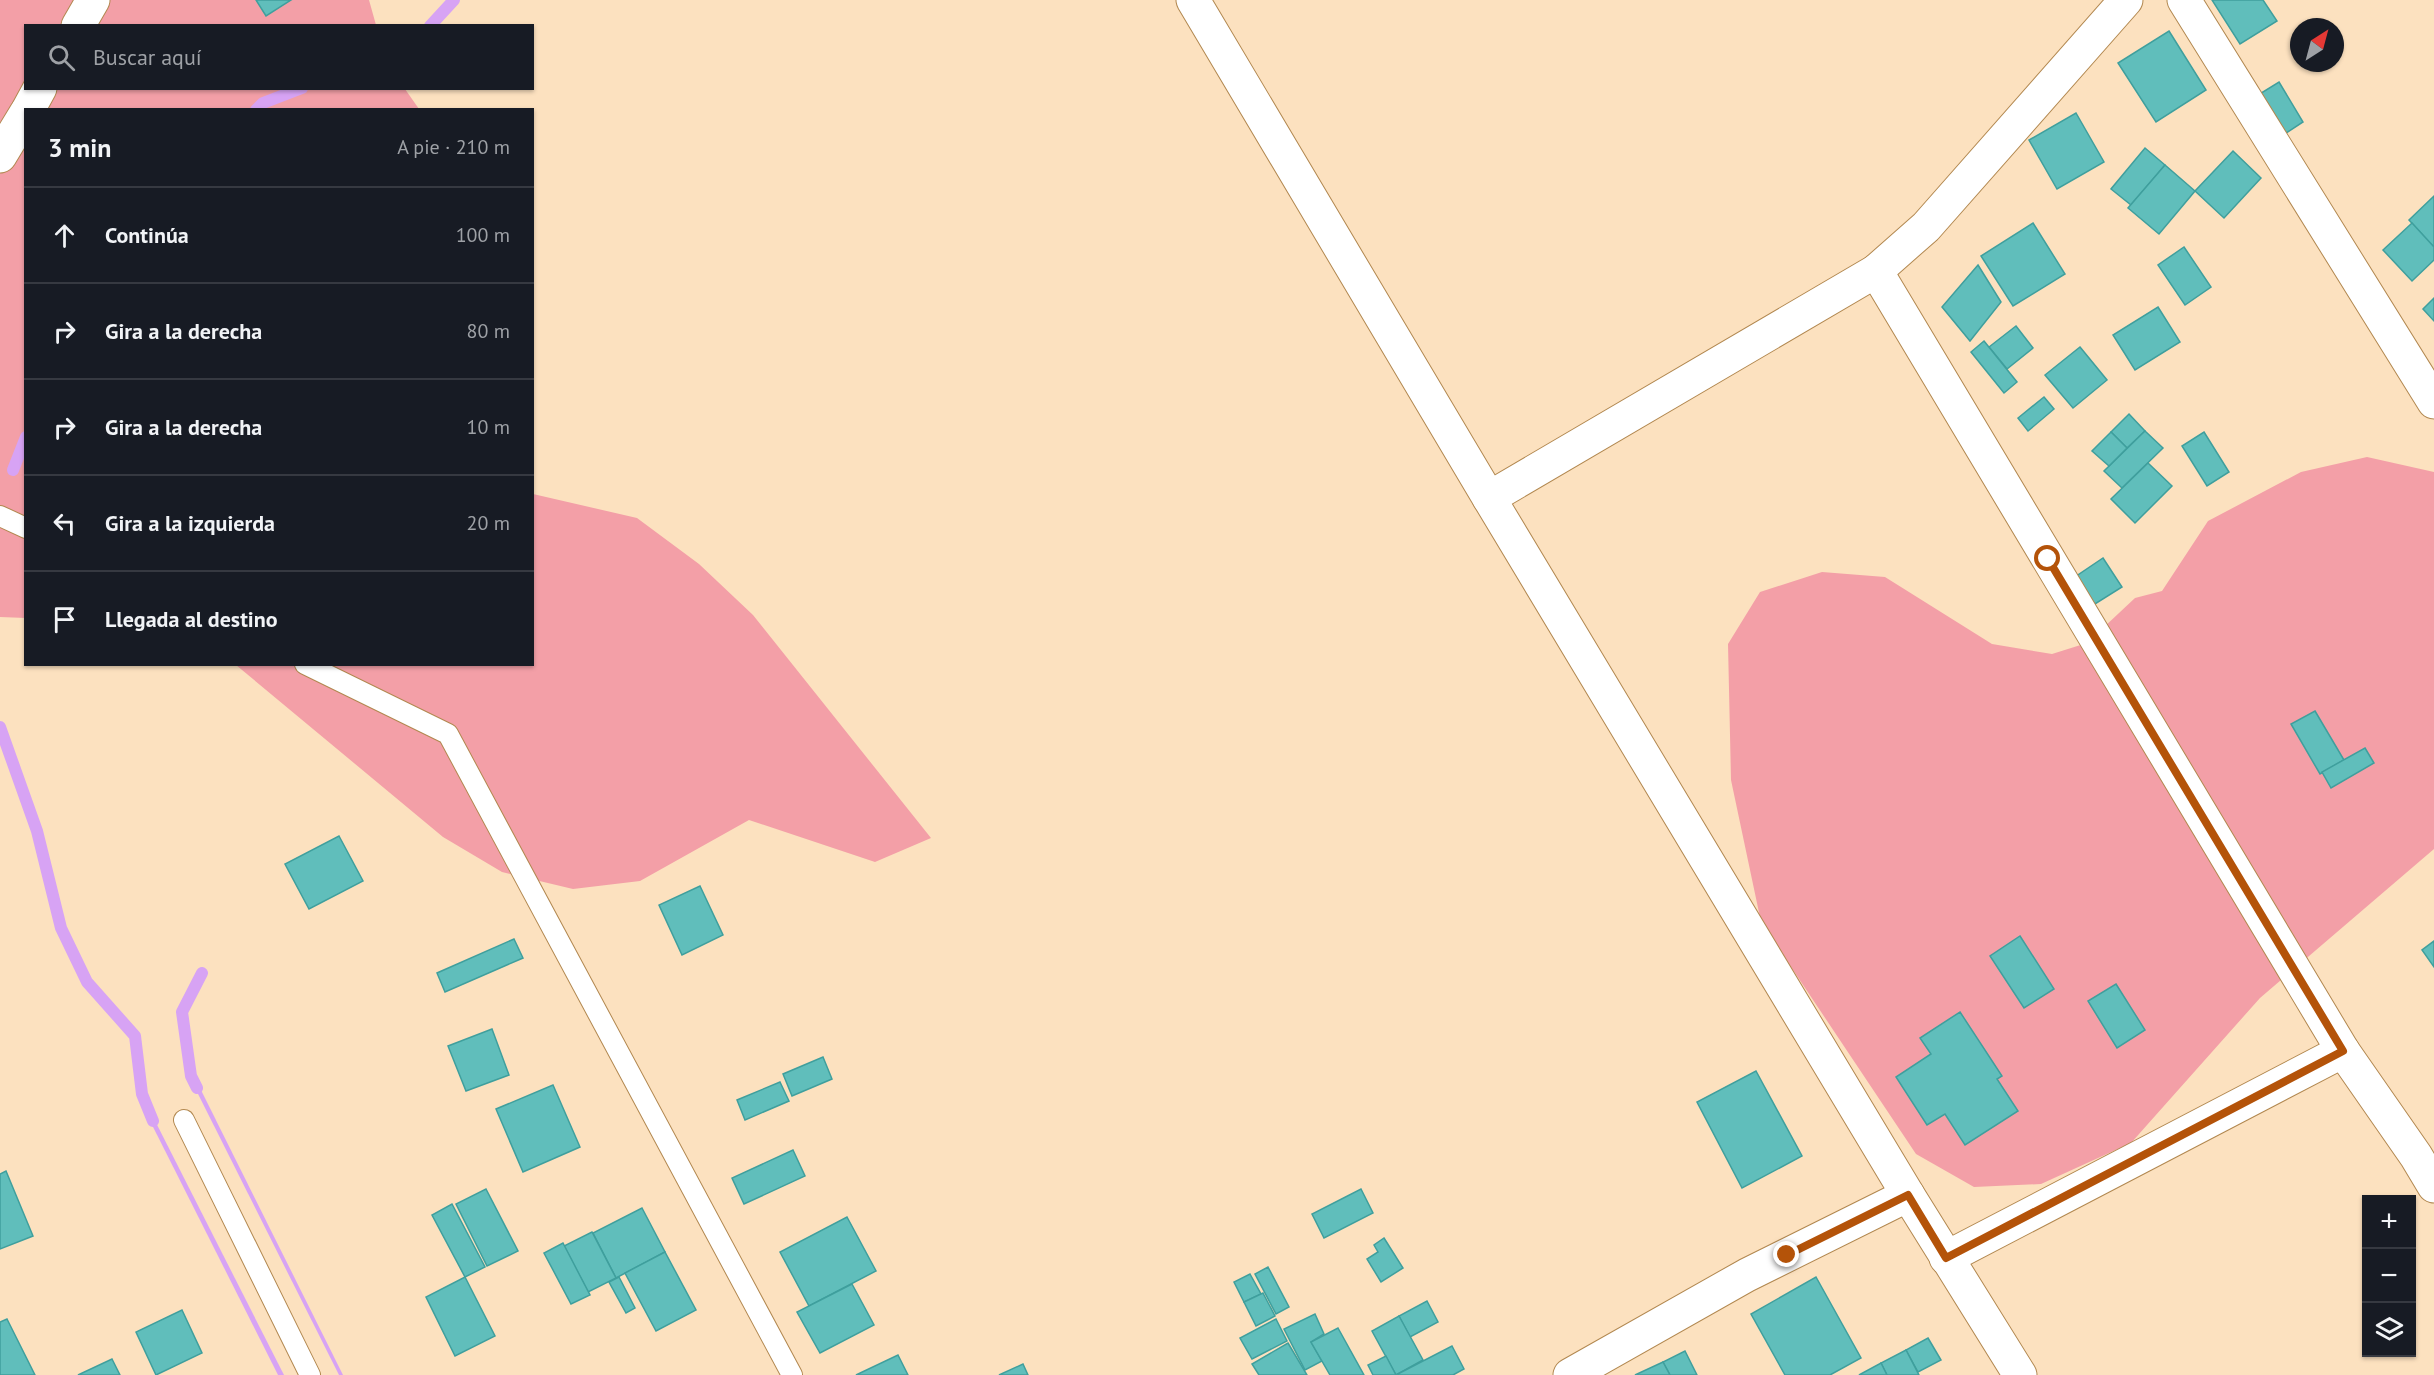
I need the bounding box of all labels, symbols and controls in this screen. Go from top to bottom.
north arrow [2290,18,2344,72]
search box [24,24,534,90]
icon: search [45,41,78,74]
text: Buscar aquí [93,43,202,71]
text: 3 min [48,131,111,164]
text: A pie · 210 m [397,134,510,160]
icon: ahead [48,219,81,252]
text: Continúa [105,221,189,249]
text: 100 m [456,222,510,248]
icon: right [48,315,81,348]
text: Gira a la derecha [105,317,262,345]
text: 80 m [467,318,510,344]
icon: right [48,411,81,444]
text: Gira a la derecha [105,413,262,441]
text: 10 m [467,414,510,440]
icon: left [48,507,81,540]
text: Gira a la izquierda [105,509,275,537]
text: 20 m [467,510,510,536]
route start [2034,545,2060,571]
icon: arrive [48,603,81,636]
text: Llegada al destino [105,605,278,633]
map controls [2362,1195,2416,1357]
button: + [2362,1195,2416,1249]
route end [1773,1241,1799,1267]
button: − [2362,1249,2416,1303]
button: layers [2362,1303,2416,1357]

